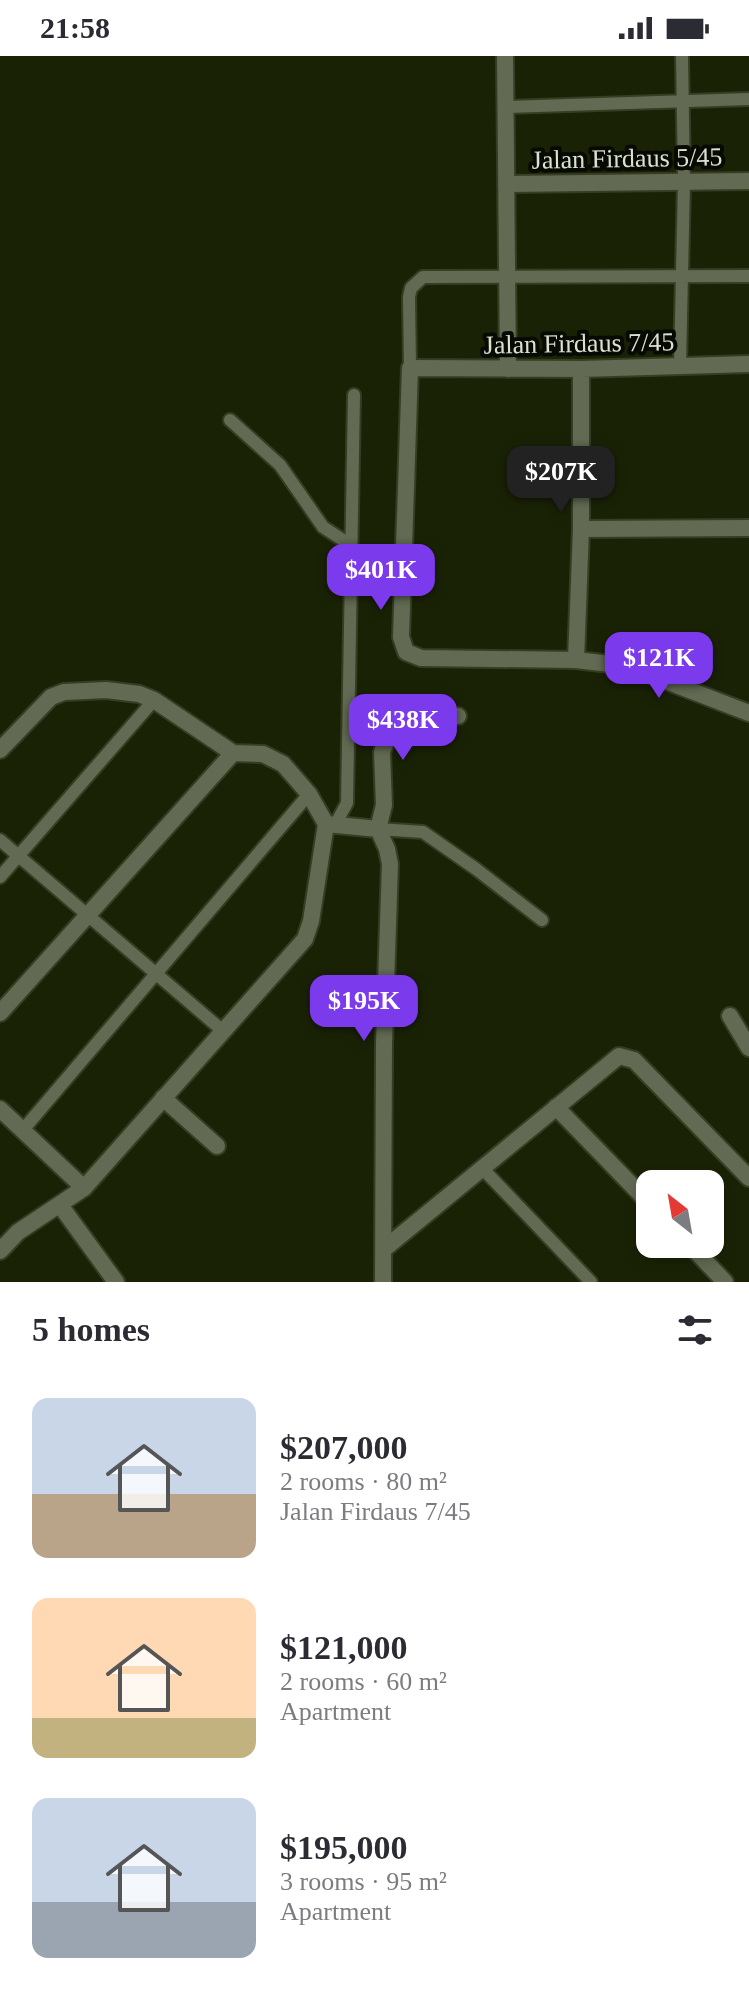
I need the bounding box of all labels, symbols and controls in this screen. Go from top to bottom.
text: 21:58 [40,11,110,44]
street label: Jalan Firdaus 5/45 [531,142,723,175]
street label: Jalan Firdaus 7/45 [483,327,675,360]
pin: $207K [505,446,617,514]
text: $207K [525,457,597,486]
pin: $401K [325,544,437,612]
text: $401K [345,555,417,584]
pin: $121K [603,632,715,700]
text: $121K [623,643,695,672]
pin: $438K [347,694,459,762]
text: $438K [367,705,439,734]
pin: $195K [308,975,420,1043]
text: $195K [328,986,400,1015]
north arrow [636,1170,724,1258]
map controls [636,1170,724,1258]
icon: filters [673,1308,717,1352]
text: 5 homes [32,1311,150,1348]
text: $207,000 [280,1429,408,1466]
icon: home [96,1430,192,1526]
text: 2 rooms · 80 m² [280,1467,447,1496]
text: Jalan Firdaus 7/45 [280,1497,471,1526]
text: $121,000 [280,1629,408,1666]
icon: home [96,1630,192,1726]
text: 2 rooms · 60 m² [280,1667,447,1696]
text: Apartment [280,1697,391,1726]
text: $195,000 [280,1829,408,1866]
icon: home [96,1830,192,1926]
text: 3 rooms · 95 m² [280,1867,447,1896]
text: Apartment [280,1897,391,1926]

